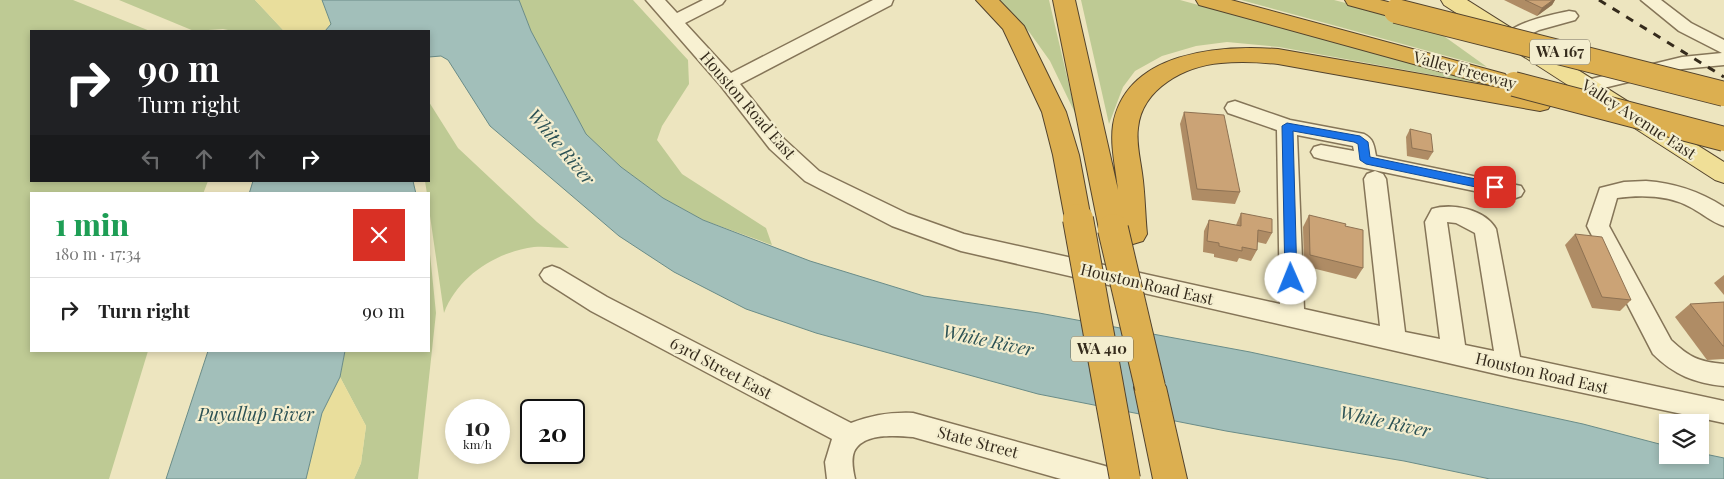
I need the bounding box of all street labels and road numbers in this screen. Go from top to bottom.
road number: WA 167 [1530,40,1590,64]
street label: Valley Freeway [1410,45,1519,93]
street label: Houston Road East [696,46,801,163]
street label: Valley Avenue East [1577,73,1701,164]
street label: Houston Road East [1079,258,1216,309]
street label: 63rd Street East [667,332,776,403]
road number: WA 410 [1071,336,1133,362]
street label: Houston Road East [1474,347,1611,398]
street label: State Street [935,421,1021,462]

